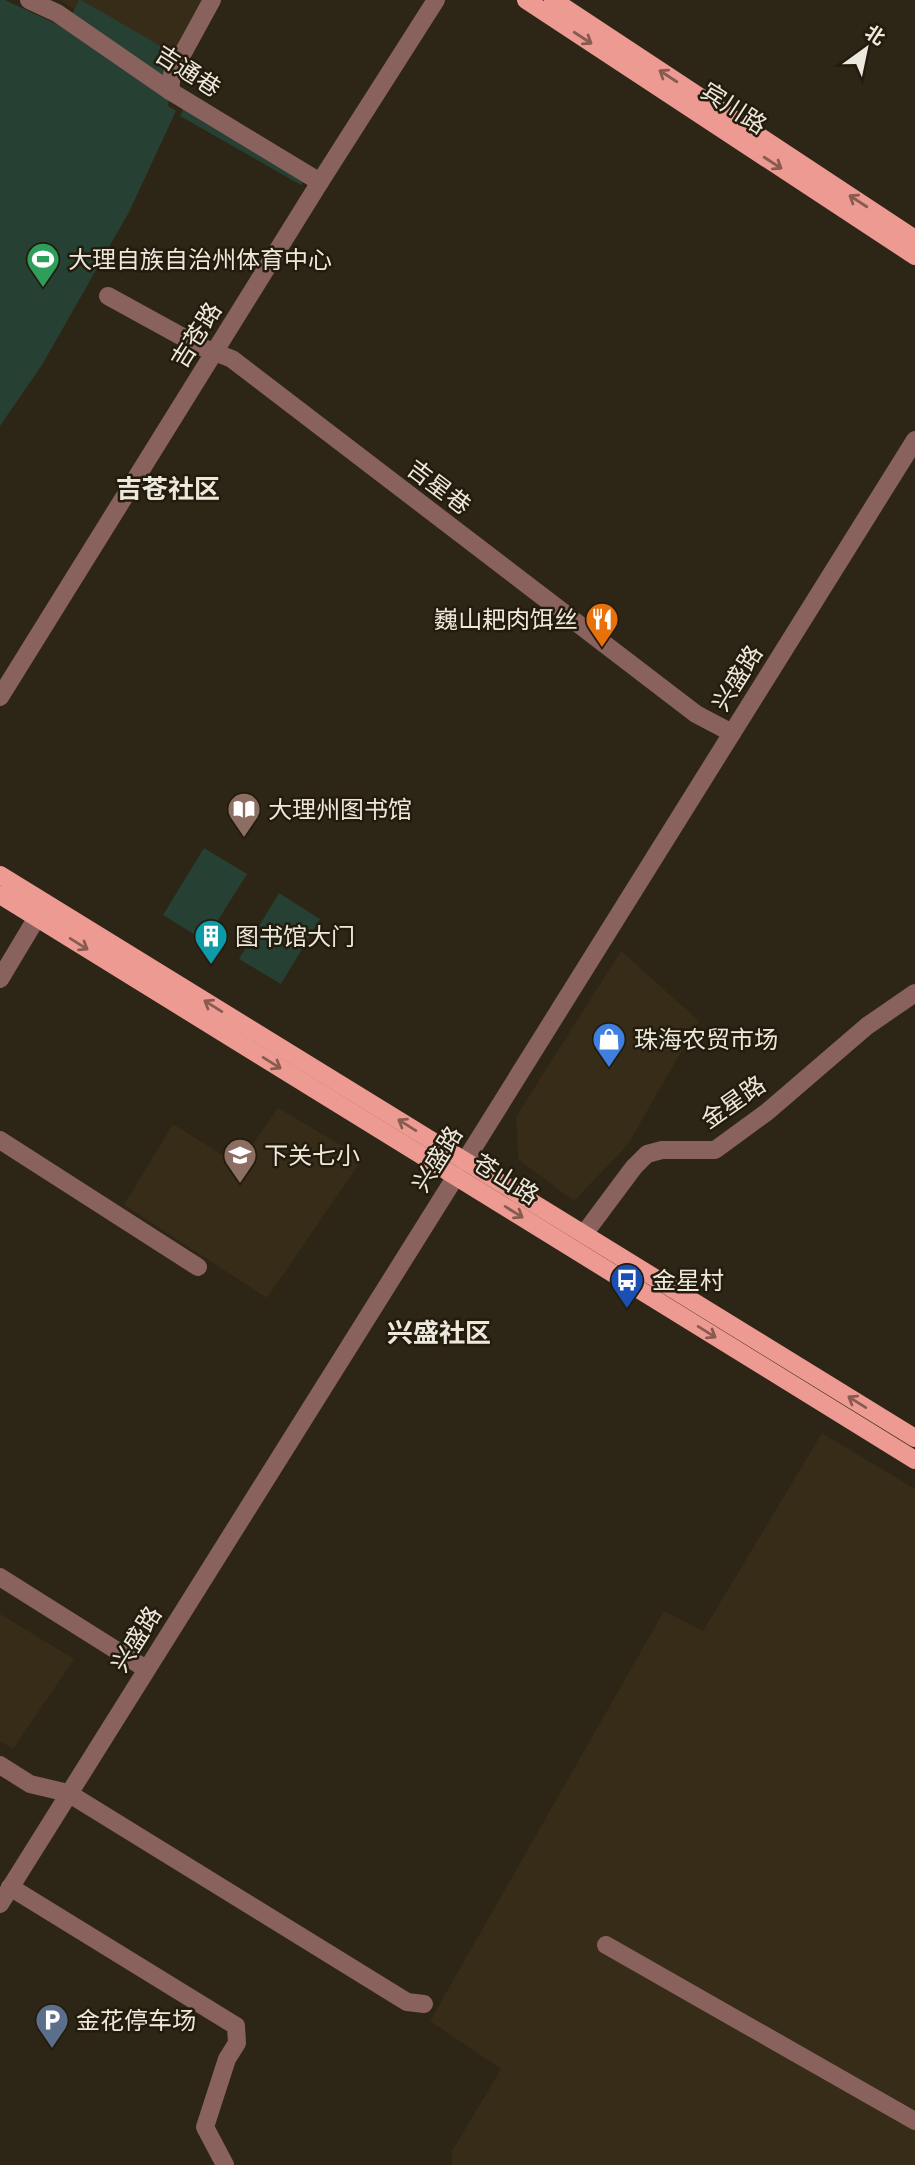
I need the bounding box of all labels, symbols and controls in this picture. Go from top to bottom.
north arrow [831,14,901,84]
text: 北 [861,20,889,49]
one-way arrow [573,30,592,45]
street label: 吉通巷 [150,40,226,102]
one-way arrow [659,69,678,83]
street label: 宾川路 [696,77,772,139]
one-way arrow [763,156,782,170]
one-way arrow [849,194,868,209]
sports icon: 大理自族自治州体育中心 [24,240,62,289]
place label: 大理自族自治州体育中心 [68,246,332,273]
street label: 吉苍路 [165,297,227,373]
street label: 吉星巷 [402,455,476,519]
district label: 吉苍社区 [116,474,220,504]
restaurant icon: 巍山耙肉饵丝 [583,600,621,649]
place label: 巍山耙肉饵丝 [434,606,578,633]
street label: 兴盛路 [706,640,768,716]
library icon: 大理州图书馆 [225,790,263,839]
place label: 大理州图书馆 [268,796,412,823]
building icon: 图书馆大门 [192,917,230,966]
place label: 图书馆大门 [235,923,355,950]
one-way arrow [68,937,88,951]
one-way arrow [203,998,223,1012]
shop icon: 珠海农贸市场 [590,1020,628,1069]
place label: 珠海农贸市场 [634,1026,778,1053]
one-way arrow [262,1057,282,1071]
street label: 金星路 [696,1070,770,1134]
one-way arrow [397,1118,417,1132]
street label: 兴盛路 [406,1121,468,1197]
school or university icon: 下关七小 [221,1136,259,1185]
place label: 下关七小 [264,1142,360,1169]
street label: 苍山路 [468,1148,544,1210]
one-way arrow [503,1206,523,1220]
bus stop icon: 金星村 [608,1261,646,1310]
place label: 金星村 [652,1267,724,1294]
district label: 兴盛社区 [387,1318,491,1348]
one-way arrow [697,1325,717,1339]
one-way arrow [847,1395,867,1409]
street label: 兴盛路 [105,1601,167,1677]
parking icon: 金花停车场 [33,2001,71,2050]
place label: 金花停车场 [76,2007,196,2034]

